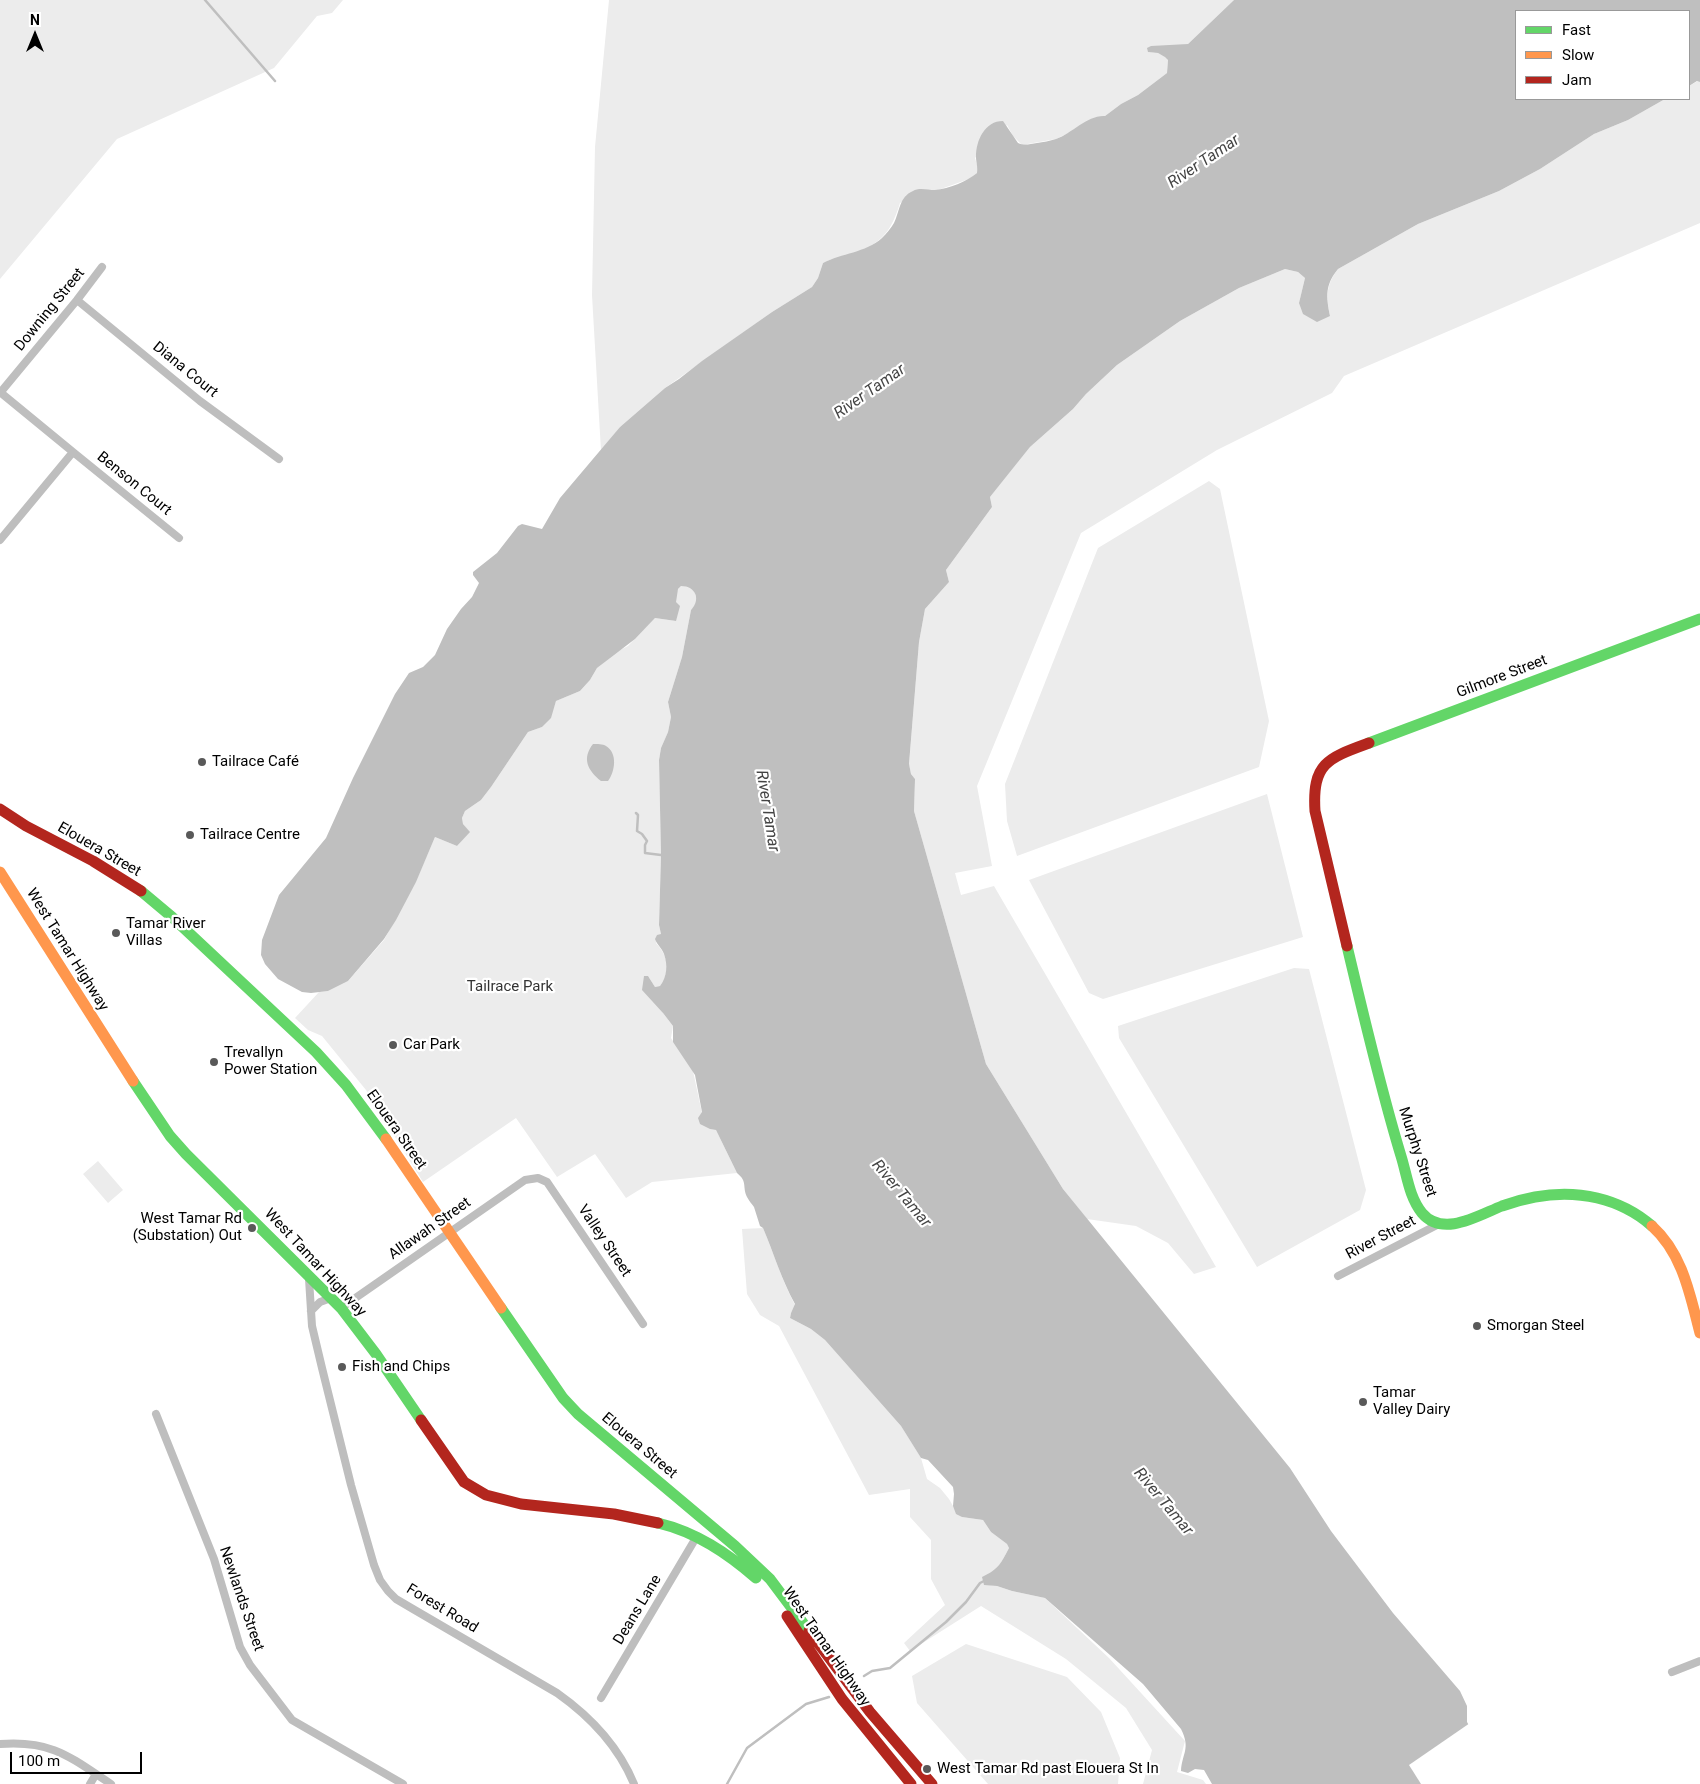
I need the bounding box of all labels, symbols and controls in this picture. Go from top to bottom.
north arrow [10,10,60,60]
legend [1515,10,1690,100]
text: N [30,12,40,28]
text: Fast [1562,21,1591,39]
text: Slow [1562,46,1594,64]
text: Jam [1562,71,1592,89]
water label: River Tamar [1165,131,1243,193]
street label: Downing Street [11,265,89,355]
street label: Diana Court [149,338,221,402]
water label: River Tamar [831,361,909,423]
street label: Benson Court [93,448,175,520]
street label: Gilmore Street [1454,652,1550,702]
place label: Tailrace Café [212,753,299,771]
marker: Tailrace Café [196,756,208,768]
water label: River Tamar [751,769,783,853]
street label: Elouera Street [54,819,144,881]
place label: Tailrace Centre [200,826,300,844]
marker: Tailrace Centre [184,829,196,841]
street label: West Tamar Highway [22,885,112,1015]
place label: Tamar River Villas [126,915,205,950]
marker: Tamar River Villas [110,927,122,939]
park label: Tailrace Park [467,978,553,996]
place label: Car Park [403,1036,460,1054]
marker: Car Park [387,1039,399,1051]
place label: Trevallyn Power Station [224,1044,317,1079]
marker: Trevallyn Power Station [208,1056,220,1068]
street label: Elouera Street [362,1087,430,1173]
street label: Murphy Street [1394,1105,1440,1199]
water label: River Tamar [867,1156,935,1232]
street label: Allawah Street [385,1194,475,1264]
street label: Valley Street [573,1202,635,1280]
street label: West Tamar Highway [260,1205,370,1321]
place label: West Tamar Rd (Substation) Out [133,1210,242,1245]
street label: River Street [1343,1212,1419,1264]
marker: West Tamar Rd (Substation) Out [246,1222,258,1234]
place label: Smorgan Steel [1487,1317,1585,1335]
marker: Smorgan Steel [1471,1320,1483,1332]
place label: Fish and Chips [352,1358,450,1376]
marker: Fish and Chips [336,1361,348,1373]
place label: Tamar Valley Dairy [1373,1384,1450,1419]
marker: Tamar Valley Dairy [1357,1396,1369,1408]
street label: Elouera Street [598,1409,680,1483]
water label: River Tamar [1129,1464,1197,1540]
street label: Newlands Street [215,1544,267,1654]
street label: Deans Lane [610,1572,666,1648]
street label: Forest Road [403,1581,481,1637]
street label: West Tamar Highway [778,1584,874,1710]
scale bar [12,1742,145,1774]
text: 100 m [18,1752,60,1770]
place label: West Tamar Rd past Elouera St In [937,1760,1159,1778]
marker: West Tamar Rd past Elouera St In [921,1763,933,1775]

